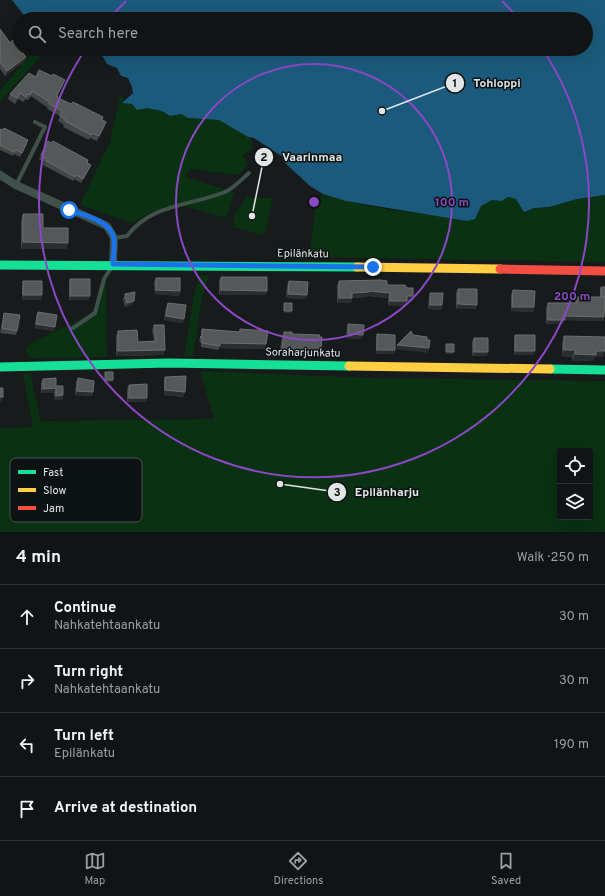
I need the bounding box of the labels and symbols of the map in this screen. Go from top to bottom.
callout: Tohloppi [445,71,528,95]
text: 1 [453,76,457,92]
text: Tohloppi [473,76,521,92]
callout: Vaarinmaa [254,145,350,169]
text: 2 [260,150,268,166]
text: Vaarinmaa [282,150,342,166]
centre of rings [307,195,321,209]
text: 100 m [435,195,469,211]
route start [60,201,78,219]
street label: Epilänkatu [277,247,329,261]
route end [364,258,382,276]
text: 200 m [554,289,590,305]
street label: Soraharjunkatu [265,345,341,361]
legend [10,458,142,522]
text: Fast [43,466,63,480]
callout: Epilänharju [327,480,427,504]
text: Slow [43,484,66,498]
text: 3 [333,485,341,501]
text: Epilänharju [355,485,419,501]
text: Jam [43,502,64,516]

